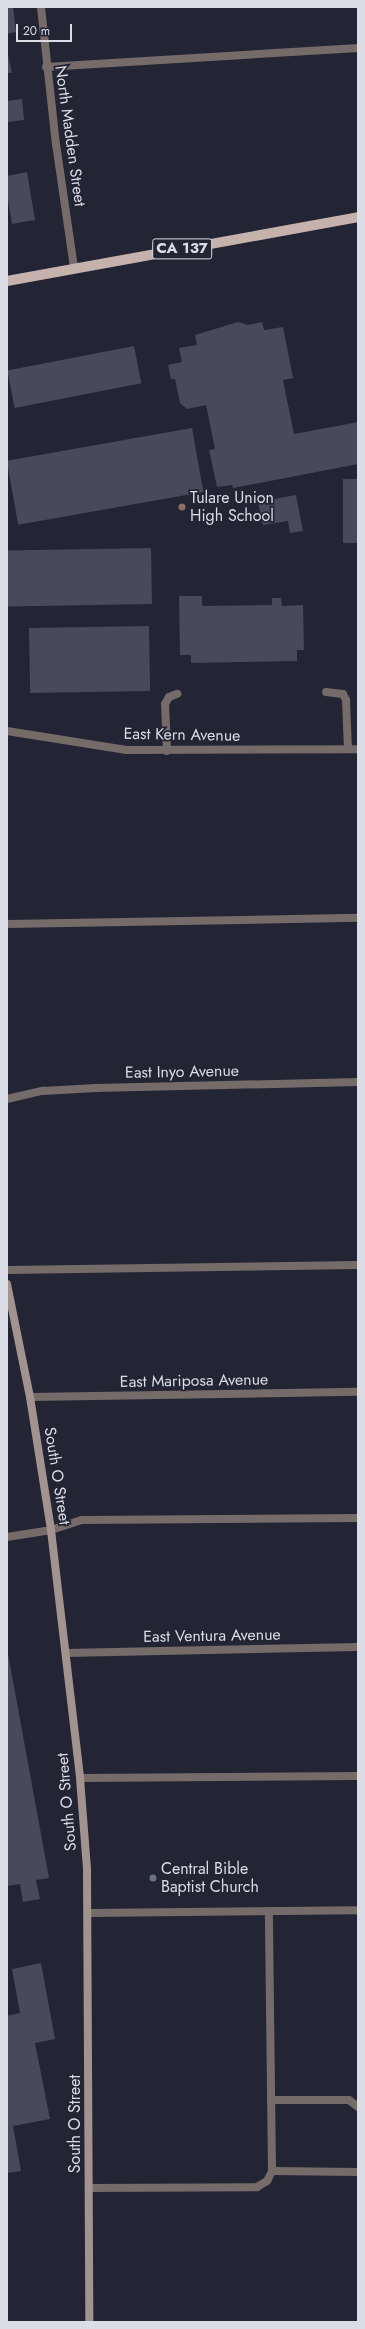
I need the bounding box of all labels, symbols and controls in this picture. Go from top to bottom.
scale bar [18,16,74,42]
text: 20 m [23,22,50,40]
street label: North Madden Street [51,64,89,208]
road number: CA 137 [152,236,212,262]
place label: Tulare Union High School [190,488,274,526]
marker: Tulare Union High School [177,502,187,512]
street label: East Kern Avenue [123,724,241,746]
street label: East Inyo Avenue [125,1061,239,1083]
street label: East Mariposa Avenue [120,1370,268,1392]
street label: South O Street [40,1426,74,1526]
street label: East Ventura Avenue [143,1625,281,1647]
street label: South O Street [53,1752,81,1852]
place label: Central Bible Baptist Church [161,1859,259,1897]
marker: Central Bible Baptist Church [148,1873,158,1883]
street label: South O Street [65,2075,85,2173]

